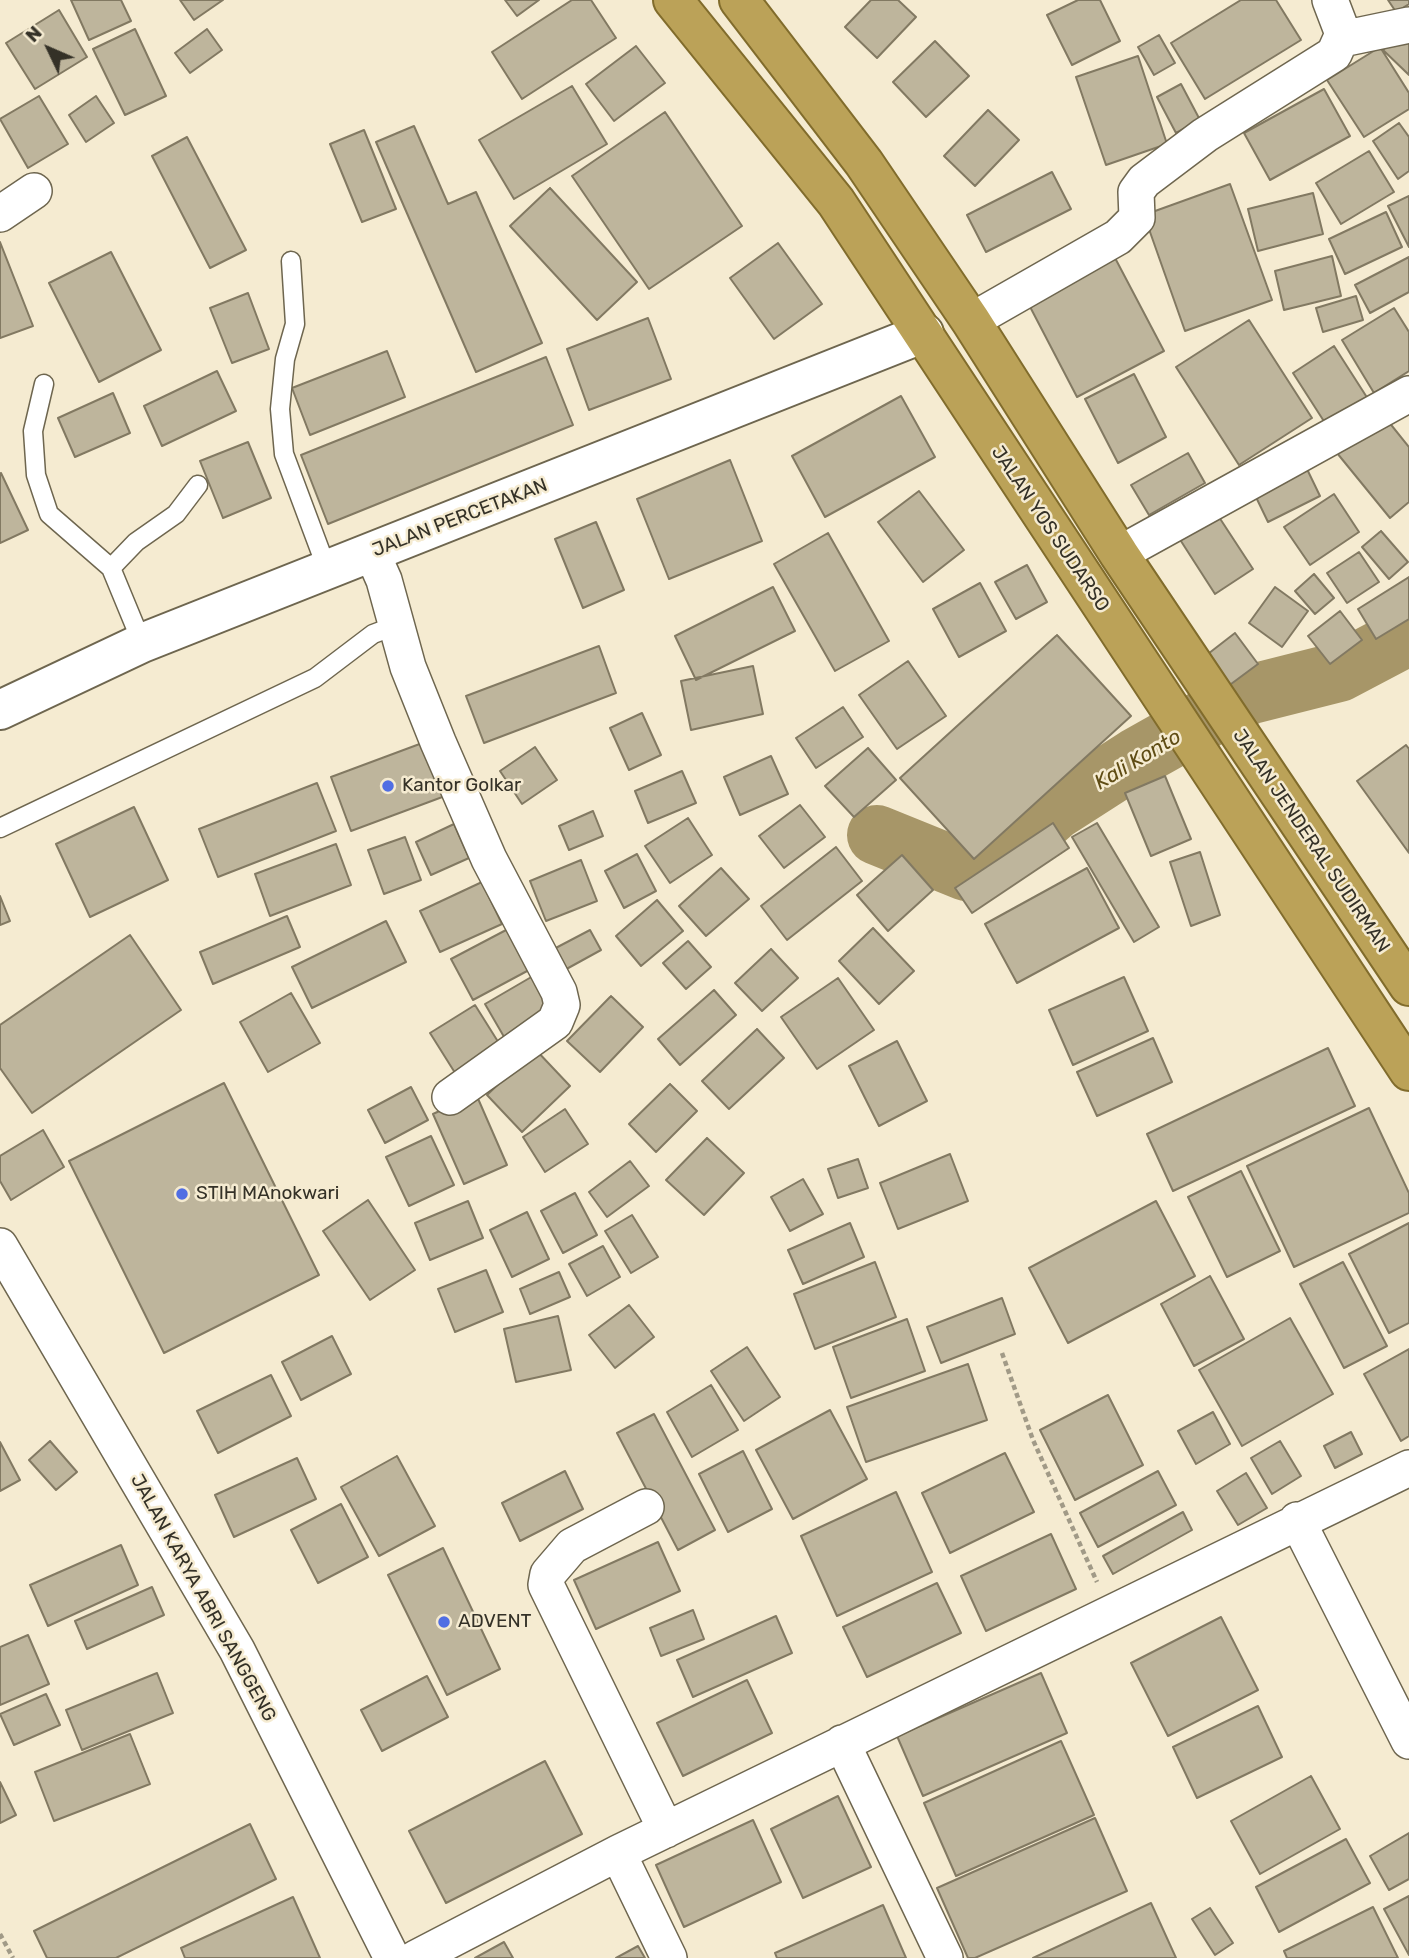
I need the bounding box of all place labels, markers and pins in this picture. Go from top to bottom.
place label: Kantor Golkar [402,775,521,797]
marker: Kantor Golkar [380,778,396,794]
place label: STIH MAnokwari [196,1183,339,1205]
marker: STIH MAnokwari [174,1186,190,1202]
place label: ADVENT [458,1611,532,1633]
marker: ADVENT [436,1614,452,1630]

